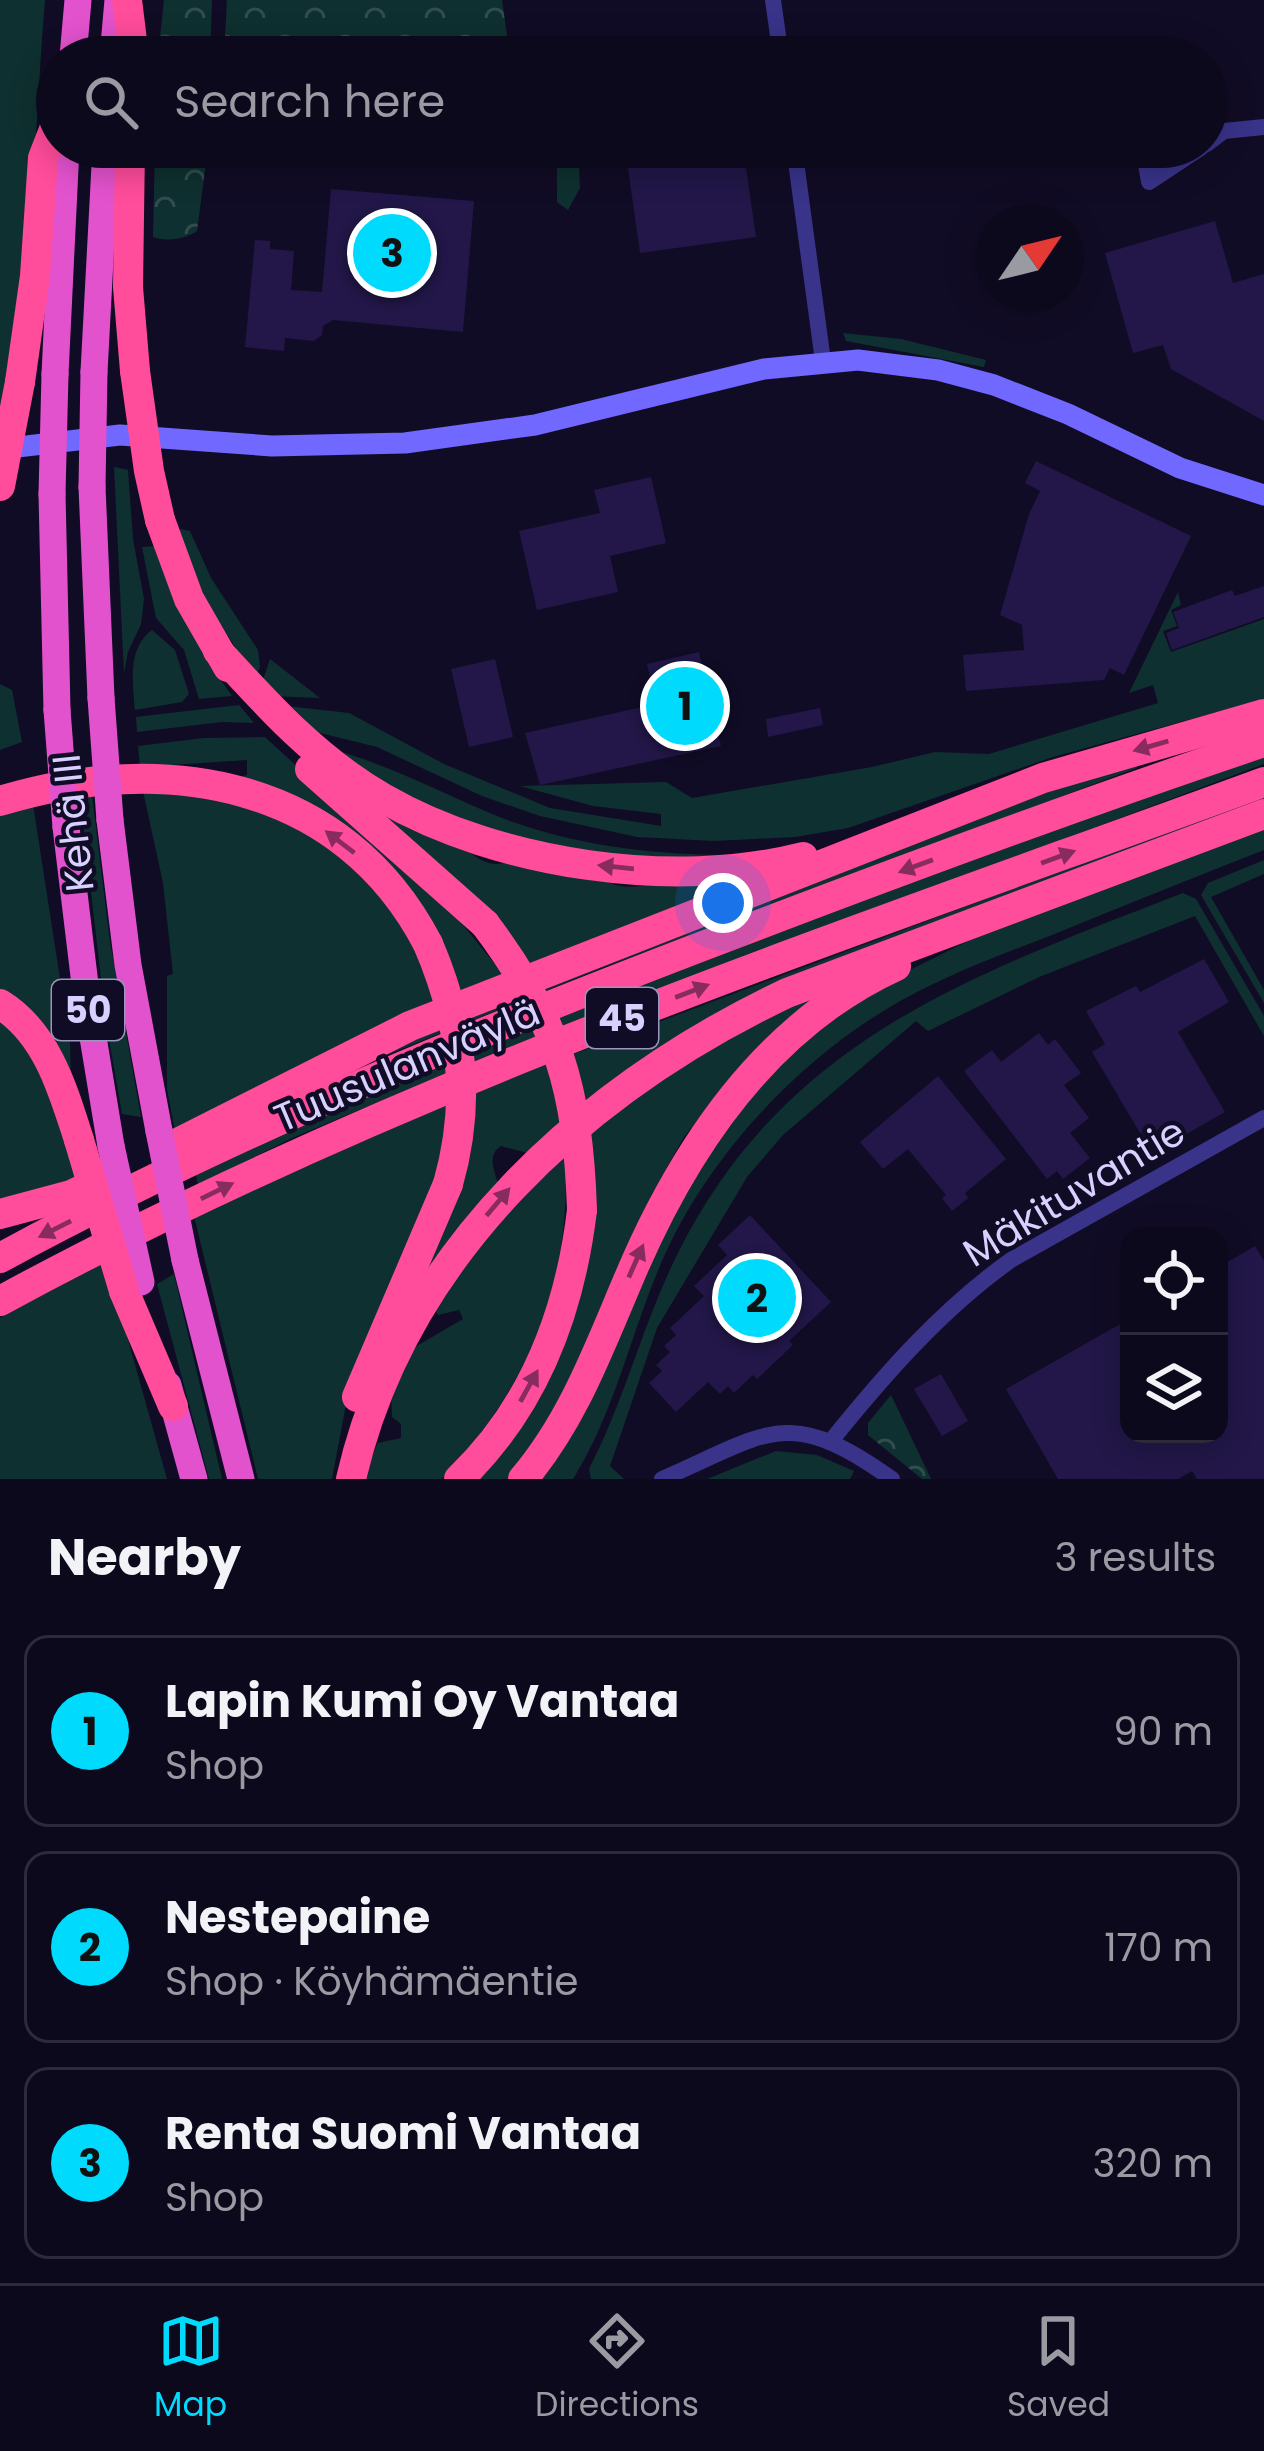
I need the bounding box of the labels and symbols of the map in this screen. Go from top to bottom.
north arrow [976,204,1084,312]
pin: 3 [353,208,431,298]
pin: 1 [646,661,724,751]
one-way arrow [1133,737,1170,756]
street label: Kehä III [38,751,108,895]
one-way arrow [324,830,356,854]
one-way arrow [1041,847,1077,865]
one-way arrow [597,857,634,876]
one-way arrow [898,857,934,876]
your location [693,873,753,933]
road number: 50 [52,980,124,1040]
one-way arrow [675,981,711,1000]
street label: Tuusulanväylä [266,984,548,1146]
road number: 45 [586,988,658,1048]
street label: Mäkituvantie [953,1104,1195,1280]
one-way arrow [200,1182,234,1202]
one-way arrow [485,1187,510,1218]
one-way arrow [38,1218,72,1239]
one-way arrow [627,1243,647,1278]
pin: 2 [718,1253,796,1343]
one-way arrow [518,1368,539,1403]

